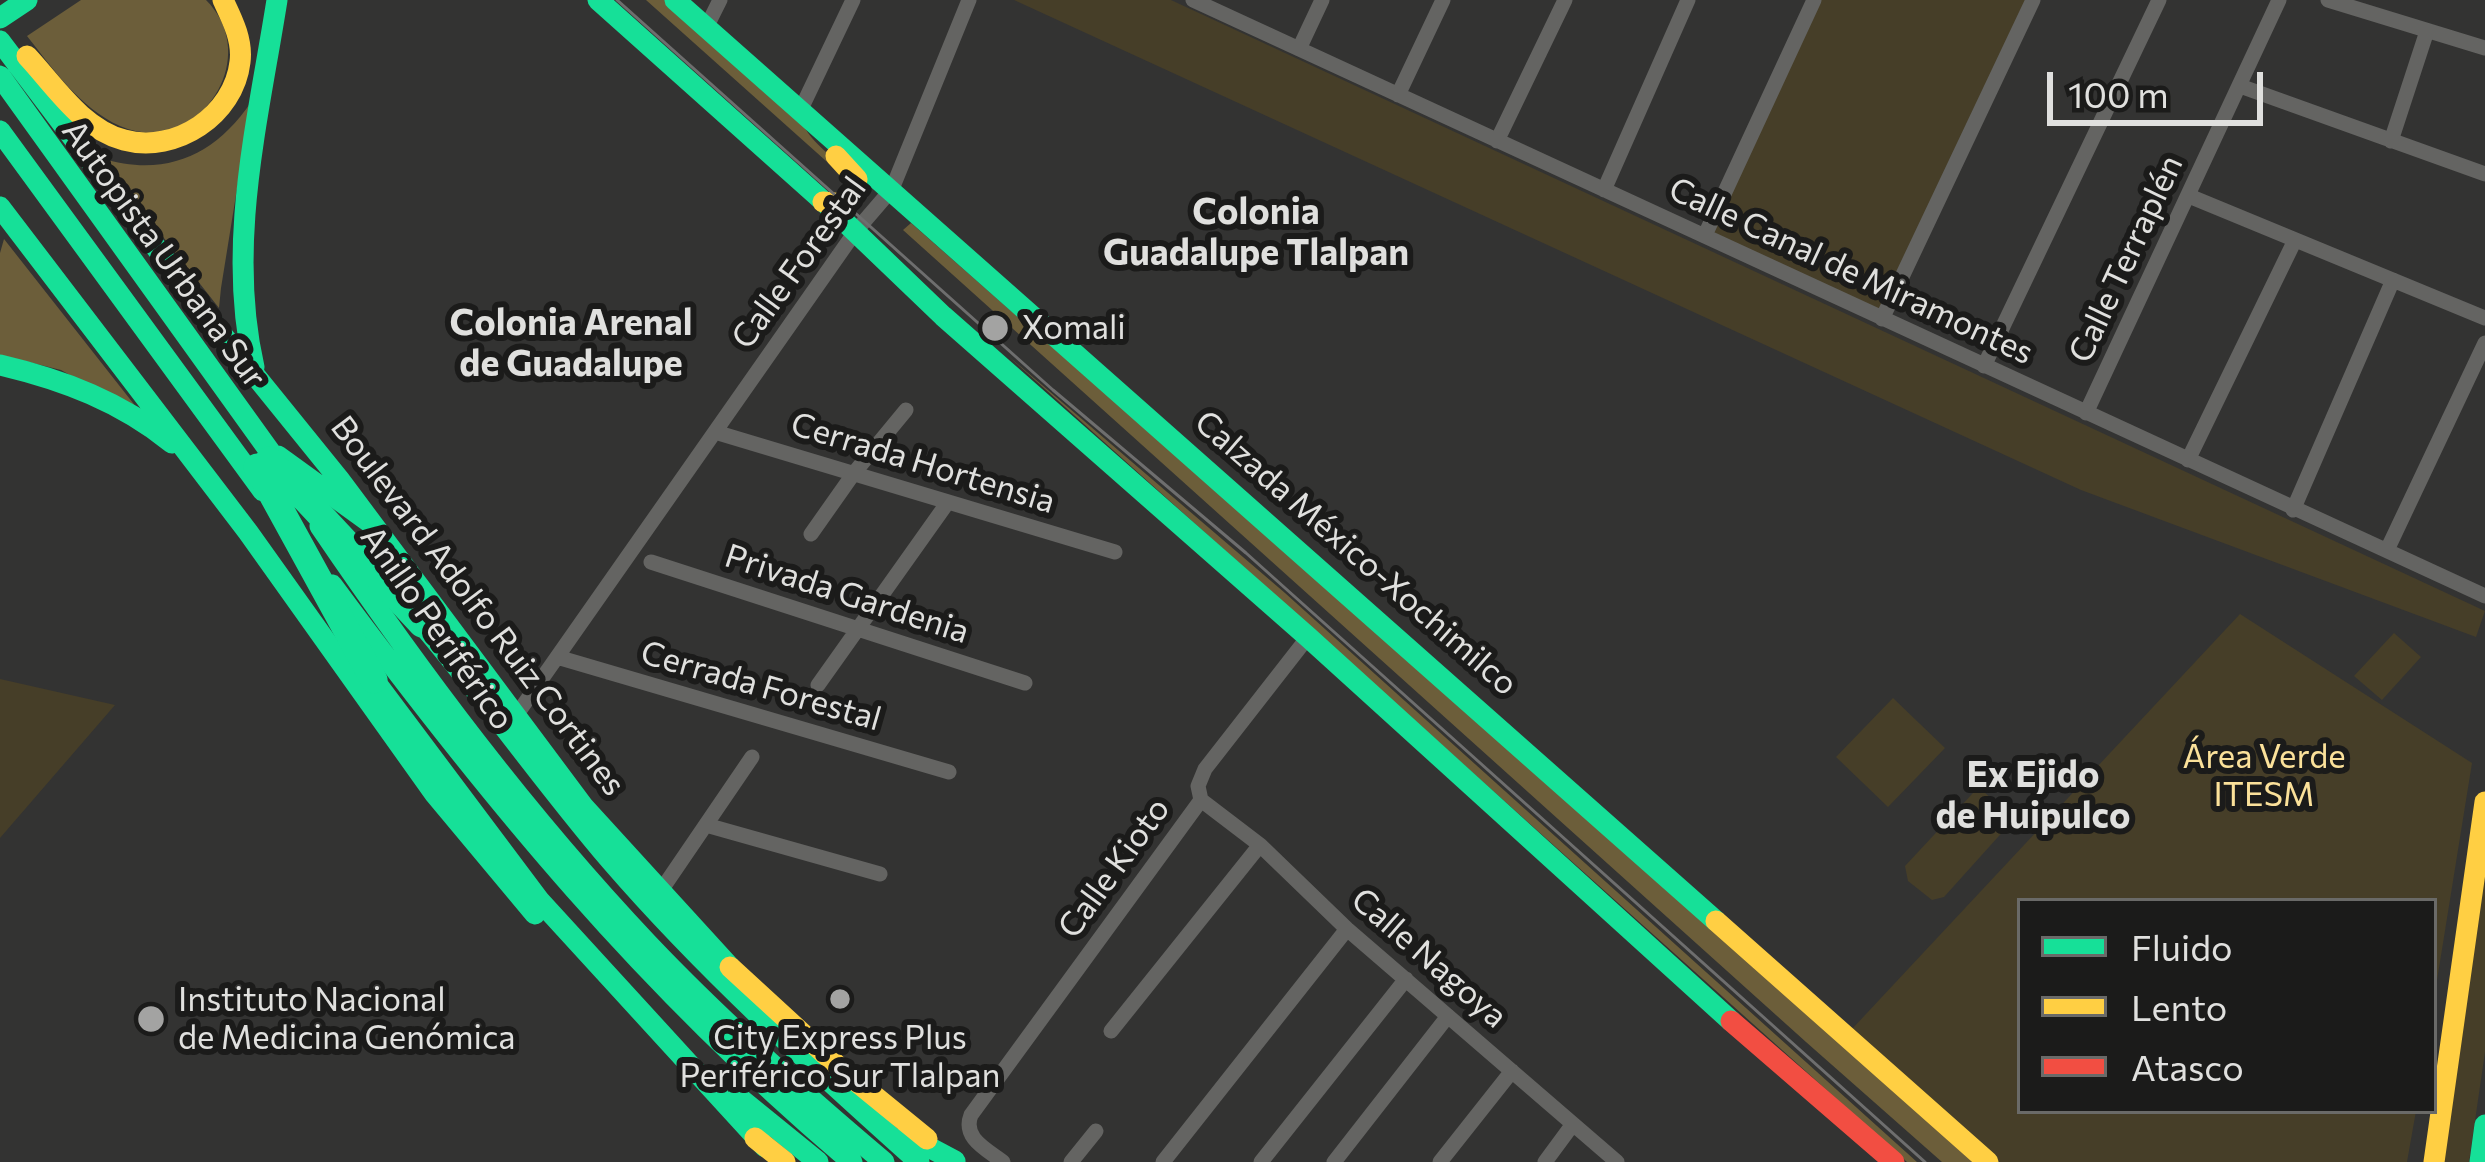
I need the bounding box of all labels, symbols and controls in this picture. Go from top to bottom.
scale bar [2053,48,2269,122]
text: 100 m [2068,71,2169,115]
street label: Autopista Urbana Sur [54,112,274,396]
street label: Calle Terraplén [2061,149,2191,369]
street label: Calle Forestal [723,169,875,357]
street label: Calle Canal de Miramontes [1663,169,2039,373]
district label: Colonia Guadalupe Tlalpan [1103,190,1409,275]
district label: Colonia Arenal de Guadalupe [450,301,692,386]
place label: Xomali [1022,308,1126,348]
marker: Xomali [979,312,1011,344]
street label: Calzada México-Xochimilco [1187,402,1525,704]
street label: Cerrada Hortensia [786,404,1060,522]
street label: Boulevard Adolfo Ruiz Cortines [322,409,634,803]
street label: Anillo Periférico [352,519,522,737]
street label: Privada Gardenia [720,536,974,652]
street label: Cerrada Forestal [636,633,886,739]
park label: Área Verde ITESM [2182,737,2346,815]
district label: Ex Ejido de Huipulco [1935,753,2131,838]
street label: Calle Kioto [1050,790,1178,946]
street label: Calle Nagoya [1343,880,1515,1036]
legend [2017,898,2437,1114]
text: Fluido [2131,924,2232,968]
place label: Instituto Nacional de Medicina Genómica [178,980,516,1058]
text: Lento [2131,984,2227,1028]
marker: City Express Plus Periférico Sur Tlalpan [827,986,853,1012]
marker: Instituto Nacional de Medicina Genómica [135,1003,167,1035]
place label: City Express Plus Periférico Sur Tlalpan [679,1018,1001,1096]
text: Atasco [2131,1044,2244,1088]

